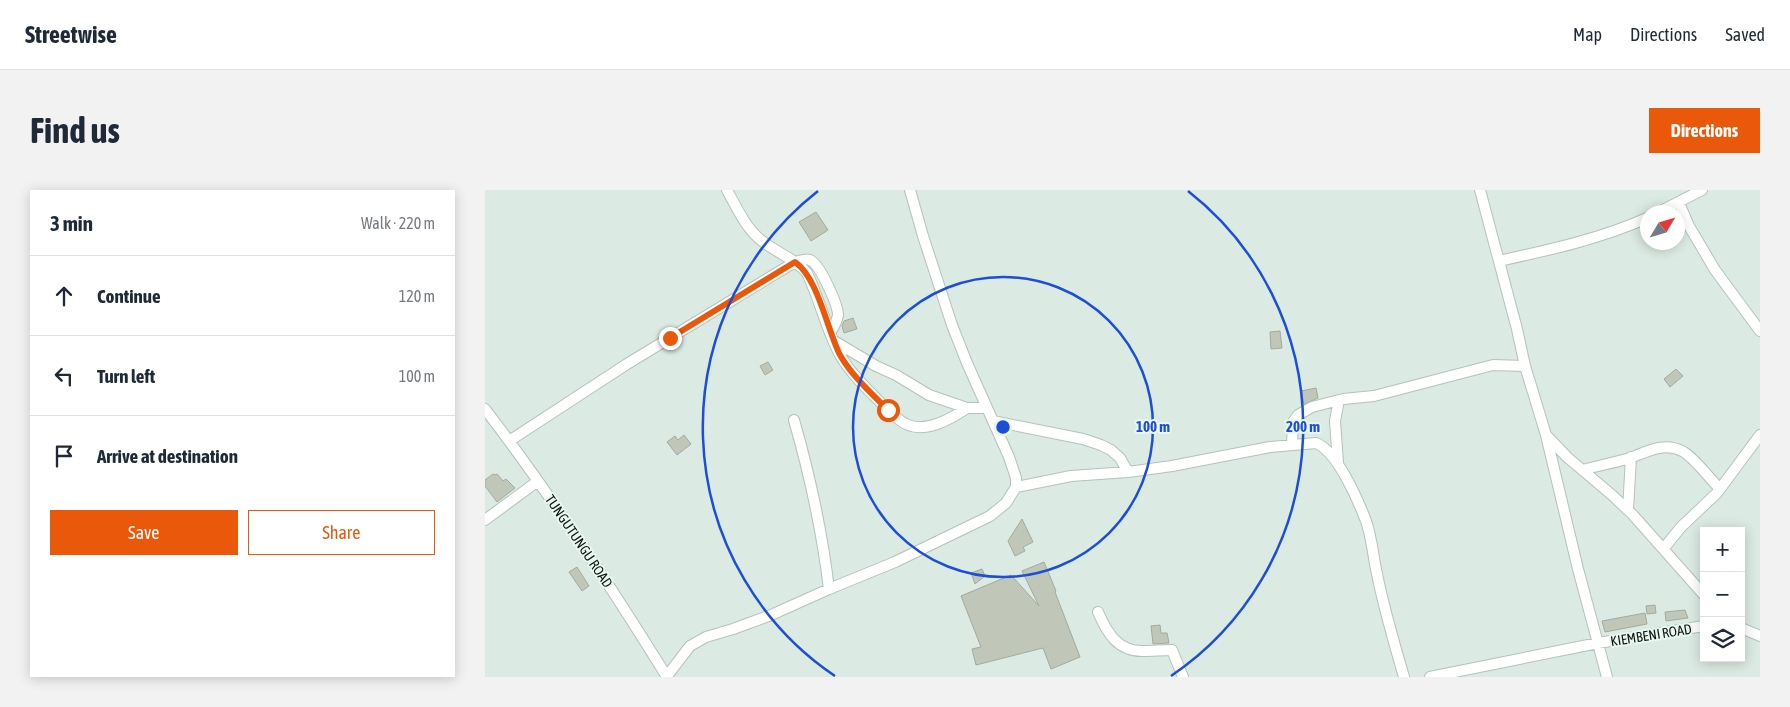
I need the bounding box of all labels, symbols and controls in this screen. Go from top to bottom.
text: Streetwise [25,21,117,48]
text: Map [1573,24,1602,45]
text: Directions [1630,24,1697,45]
text: Saved [1725,24,1765,45]
button: Directions [1649,108,1760,153]
text: Find us [30,110,120,150]
north arrow [1640,205,1685,250]
text: 3 min [50,211,93,235]
text: Walk · 220 m [361,214,435,232]
icon: ahead [50,282,78,310]
text: Continue [97,285,161,307]
text: 120 m [399,287,435,305]
route end [659,327,682,350]
icon: left [50,362,78,390]
text: Turn left [97,365,155,387]
text: 100 m [399,367,435,385]
route start [877,399,900,422]
centre of rings [994,418,1012,436]
text: 100 m [1136,418,1170,435]
text: 200 m [1286,418,1320,435]
icon: arrive [50,442,78,470]
text: Arrive at destination [97,445,238,467]
street label: TUNGUTUNGU ROAD [542,492,616,591]
button: Save [50,510,238,555]
button: Share [248,510,435,555]
map controls [1700,527,1745,662]
button: + [1700,527,1745,572]
button: − [1700,572,1745,617]
button: layers [1700,617,1745,662]
street label: KIEMBENI ROAD [1609,621,1693,649]

